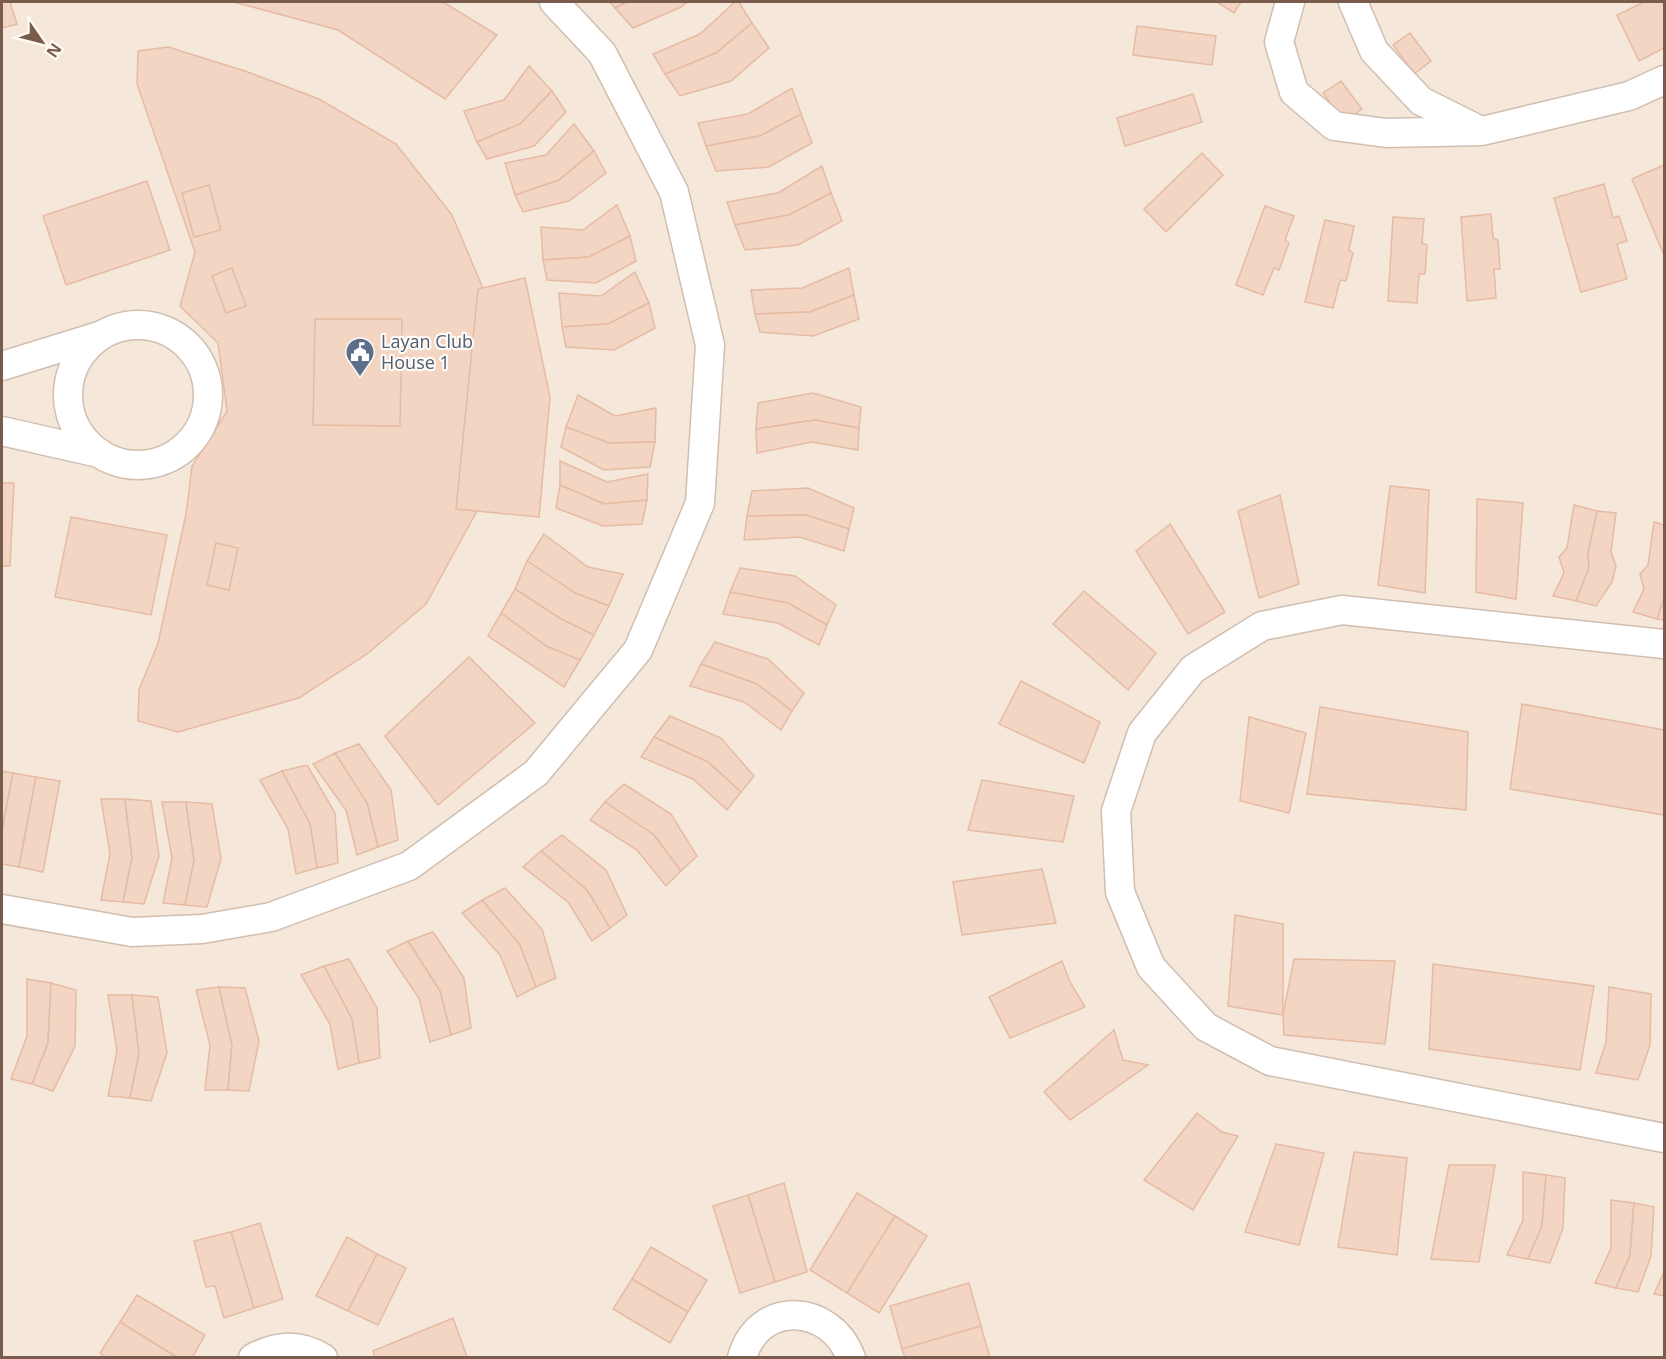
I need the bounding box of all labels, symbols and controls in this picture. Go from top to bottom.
north arrow [12,12,72,72]
text: N [42,39,67,62]
place label: Layan Club House 1 [381,329,473,374]
public building icon: Layan Club House 1 [344,336,376,378]

